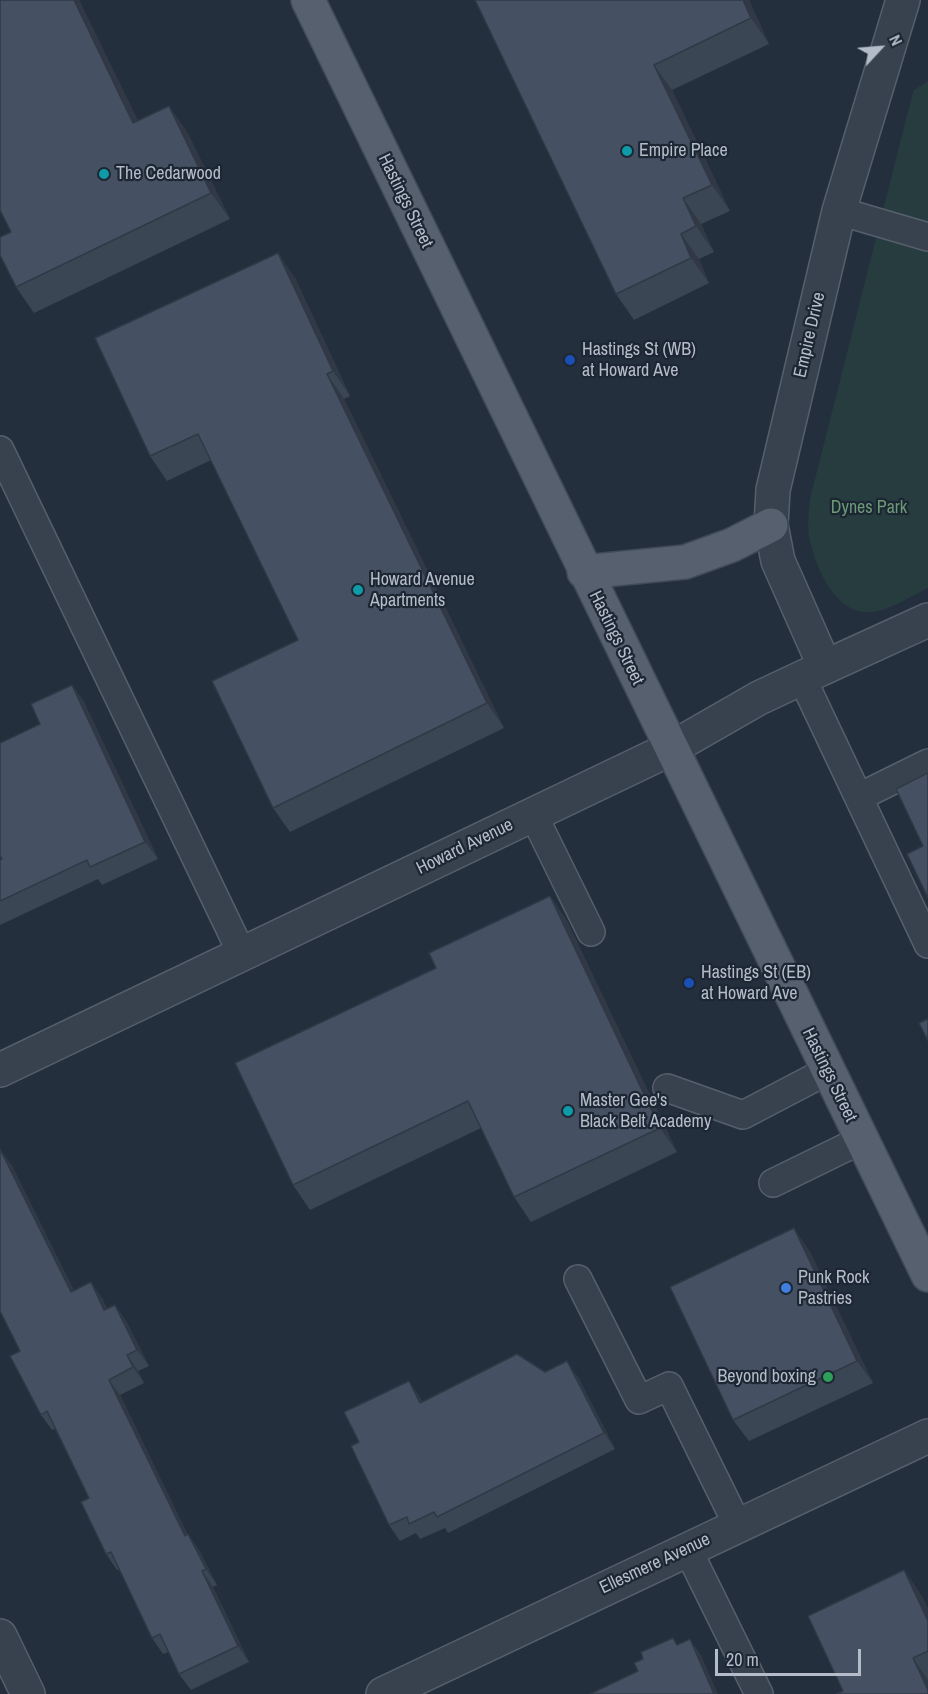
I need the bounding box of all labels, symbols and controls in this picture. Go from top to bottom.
north arrow [850,18,910,78]
text: N [884,31,908,49]
place label: Empire Place [639,140,728,162]
marker: Empire Place [620,144,634,158]
street label: Hastings Street [373,151,437,251]
place label: The Cedarwood [116,163,221,185]
marker: The Cedarwood [97,167,111,181]
street label: Empire Drive [790,290,830,380]
place label: Hastings St (WB) at Howard Ave [582,339,696,382]
marker: Hastings St (WB) at Howard Ave [563,353,577,367]
park label: Dynes Park [831,497,907,519]
place label: Howard Avenue Apartments [370,569,475,612]
marker: Howard Avenue Apartments [351,583,365,597]
street label: Hastings Street [584,588,648,688]
street label: Howard Avenue [413,814,517,880]
place label: Hastings St (EB) at Howard Ave [701,962,811,1004]
marker: Hastings St (EB) at Howard Ave [682,976,696,990]
street label: Hastings Street [797,1025,861,1125]
place label: Master Gee's Black Belt Academy [580,1090,711,1132]
marker: Master Gee's Black Belt Academy [561,1104,575,1118]
place label: Punk Rock Pastries [798,1267,869,1310]
marker: Punk Rock Pastries [779,1281,793,1295]
place label: Beyond boxing [718,1366,816,1388]
marker: Beyond boxing [821,1370,835,1384]
street label: Ellesmere Avenue [596,1529,714,1599]
scale bar [718,1637,864,1675]
text: 20 m [726,1647,759,1672]

